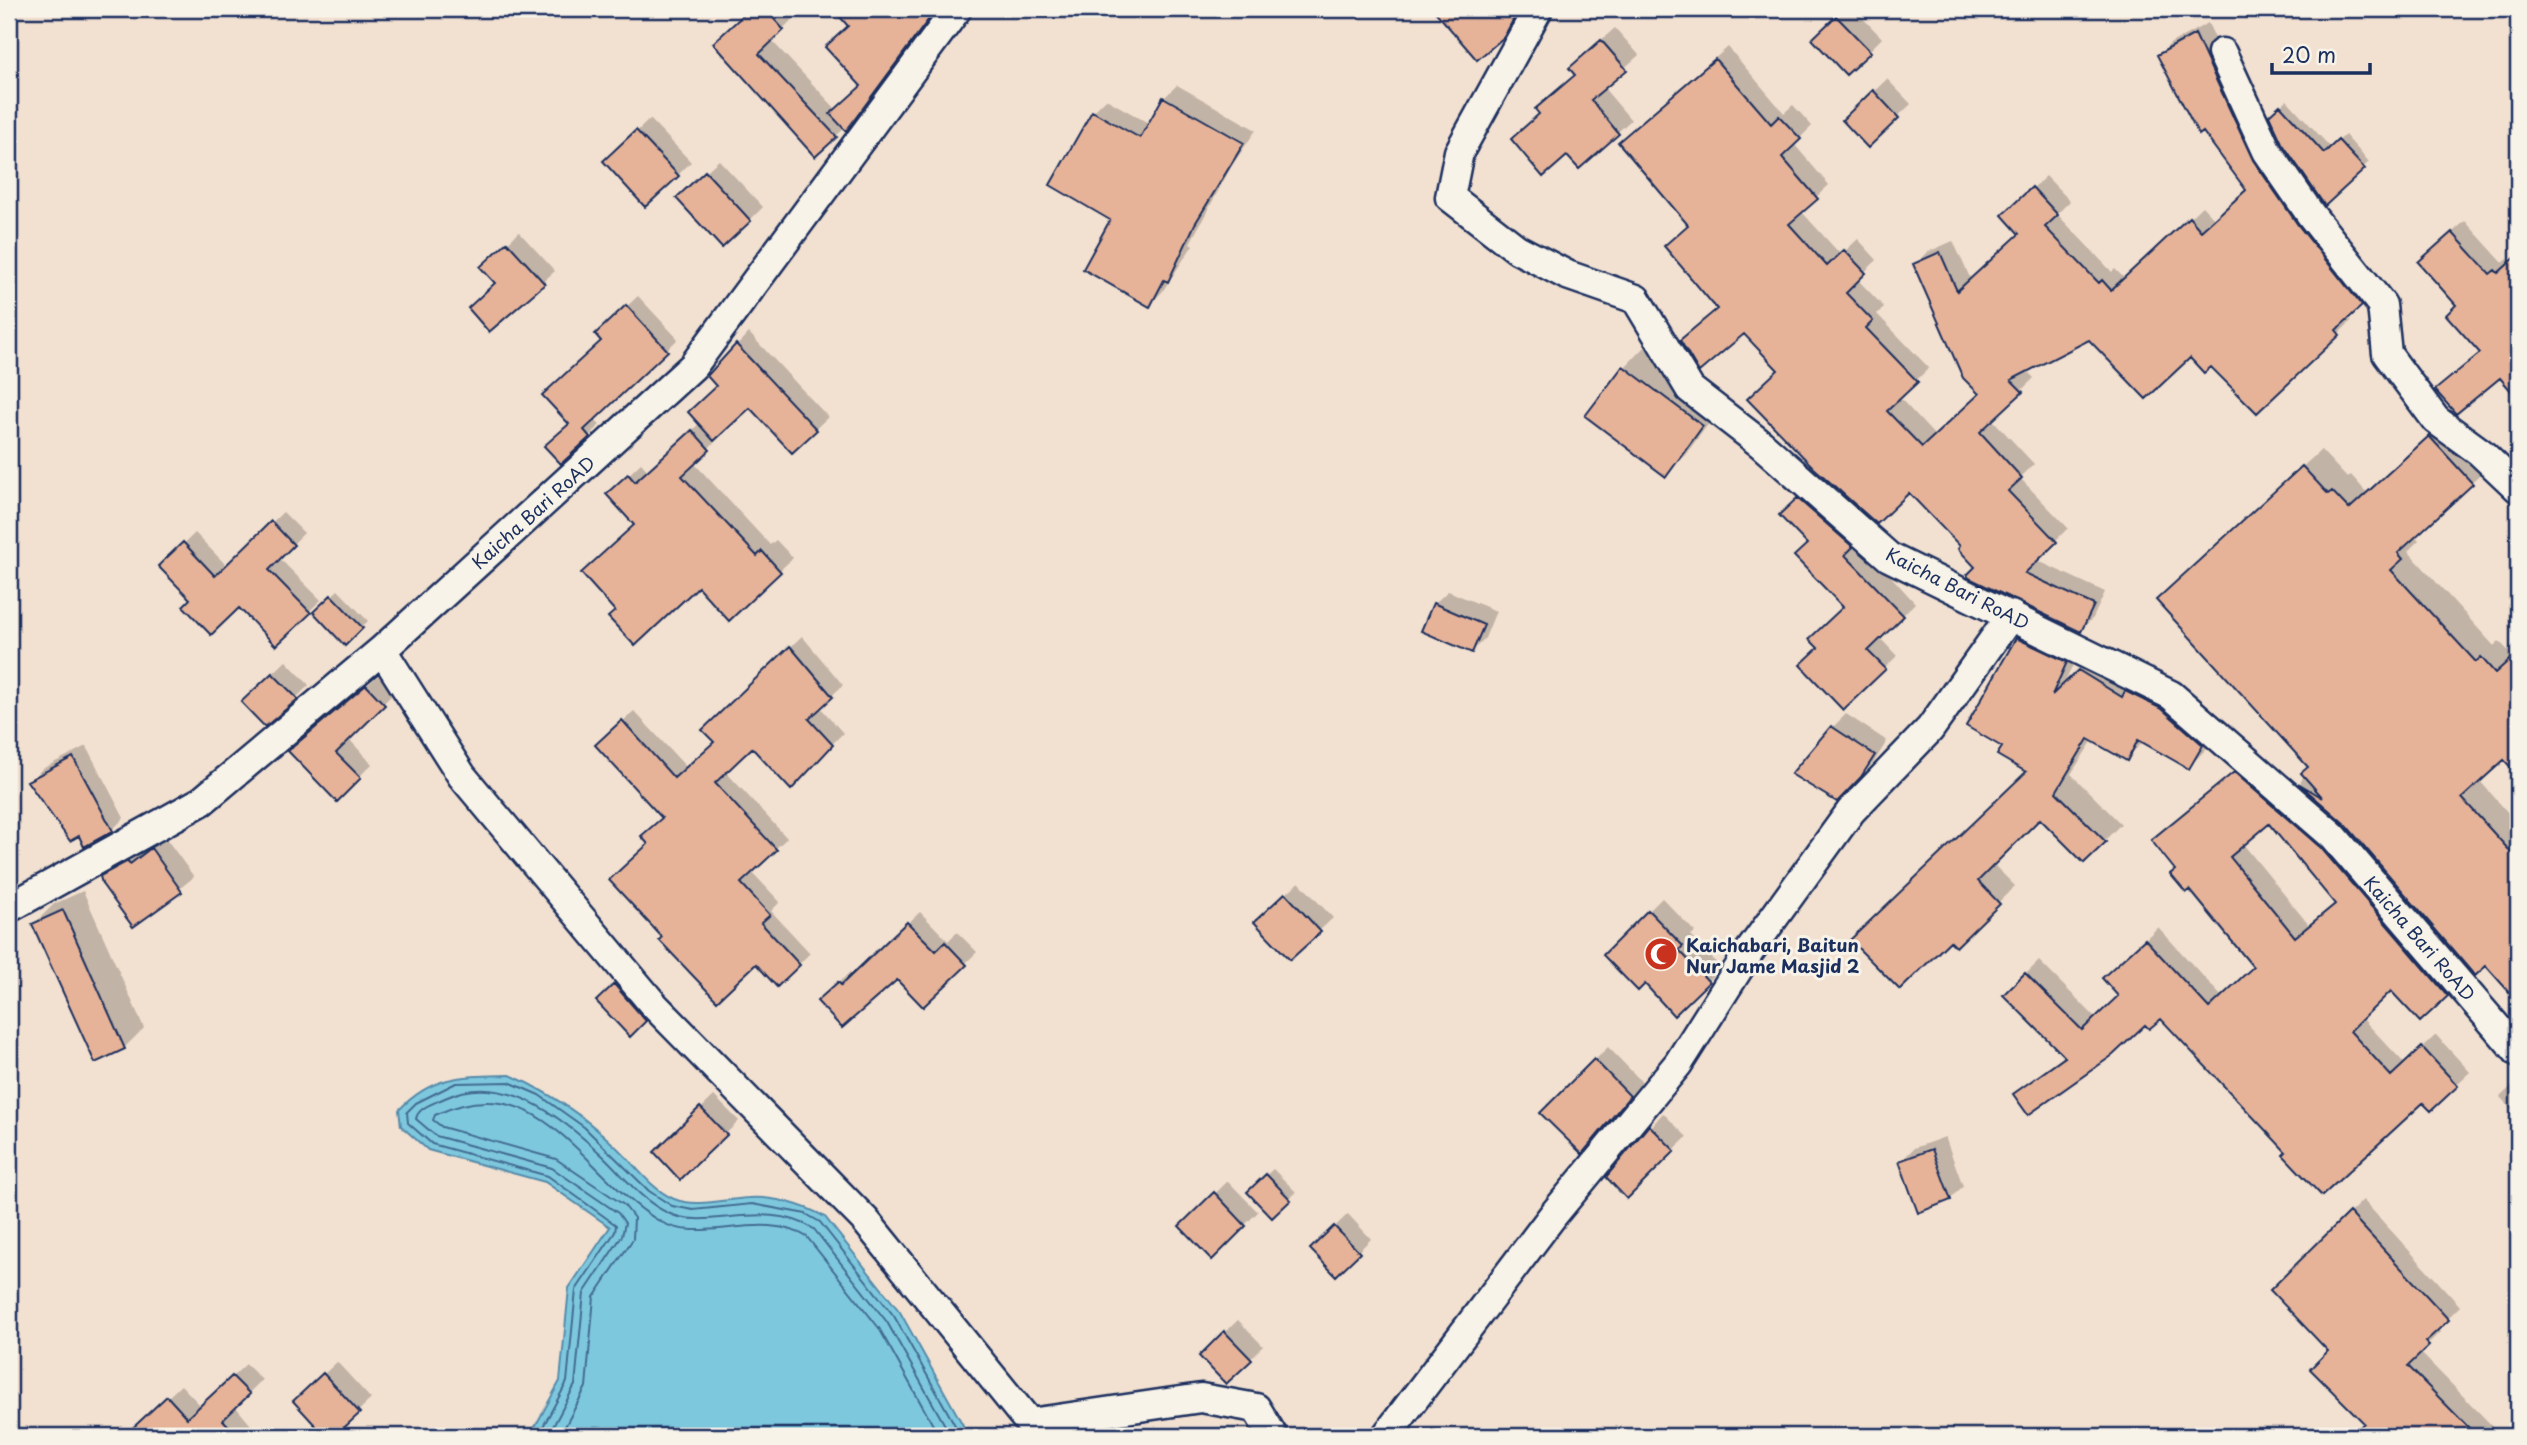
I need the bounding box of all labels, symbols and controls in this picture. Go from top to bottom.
scale bar [2272,32,2370,76]
text: 20 m [2282,38,2336,70]
street label: Kaicha Bari RoAD [465,449,601,575]
street label: Kaicha Bari RoAD [1881,540,2035,636]
street label: Kaicha Bari RoAD [2358,869,2482,1007]
place label: Kaichabari, Baitun Nur Jame Masjid 2 [1686,931,1860,979]
mosque icon: Kaichabari, Baitun Nur Jame Masjid 2 [1642,935,1680,973]

